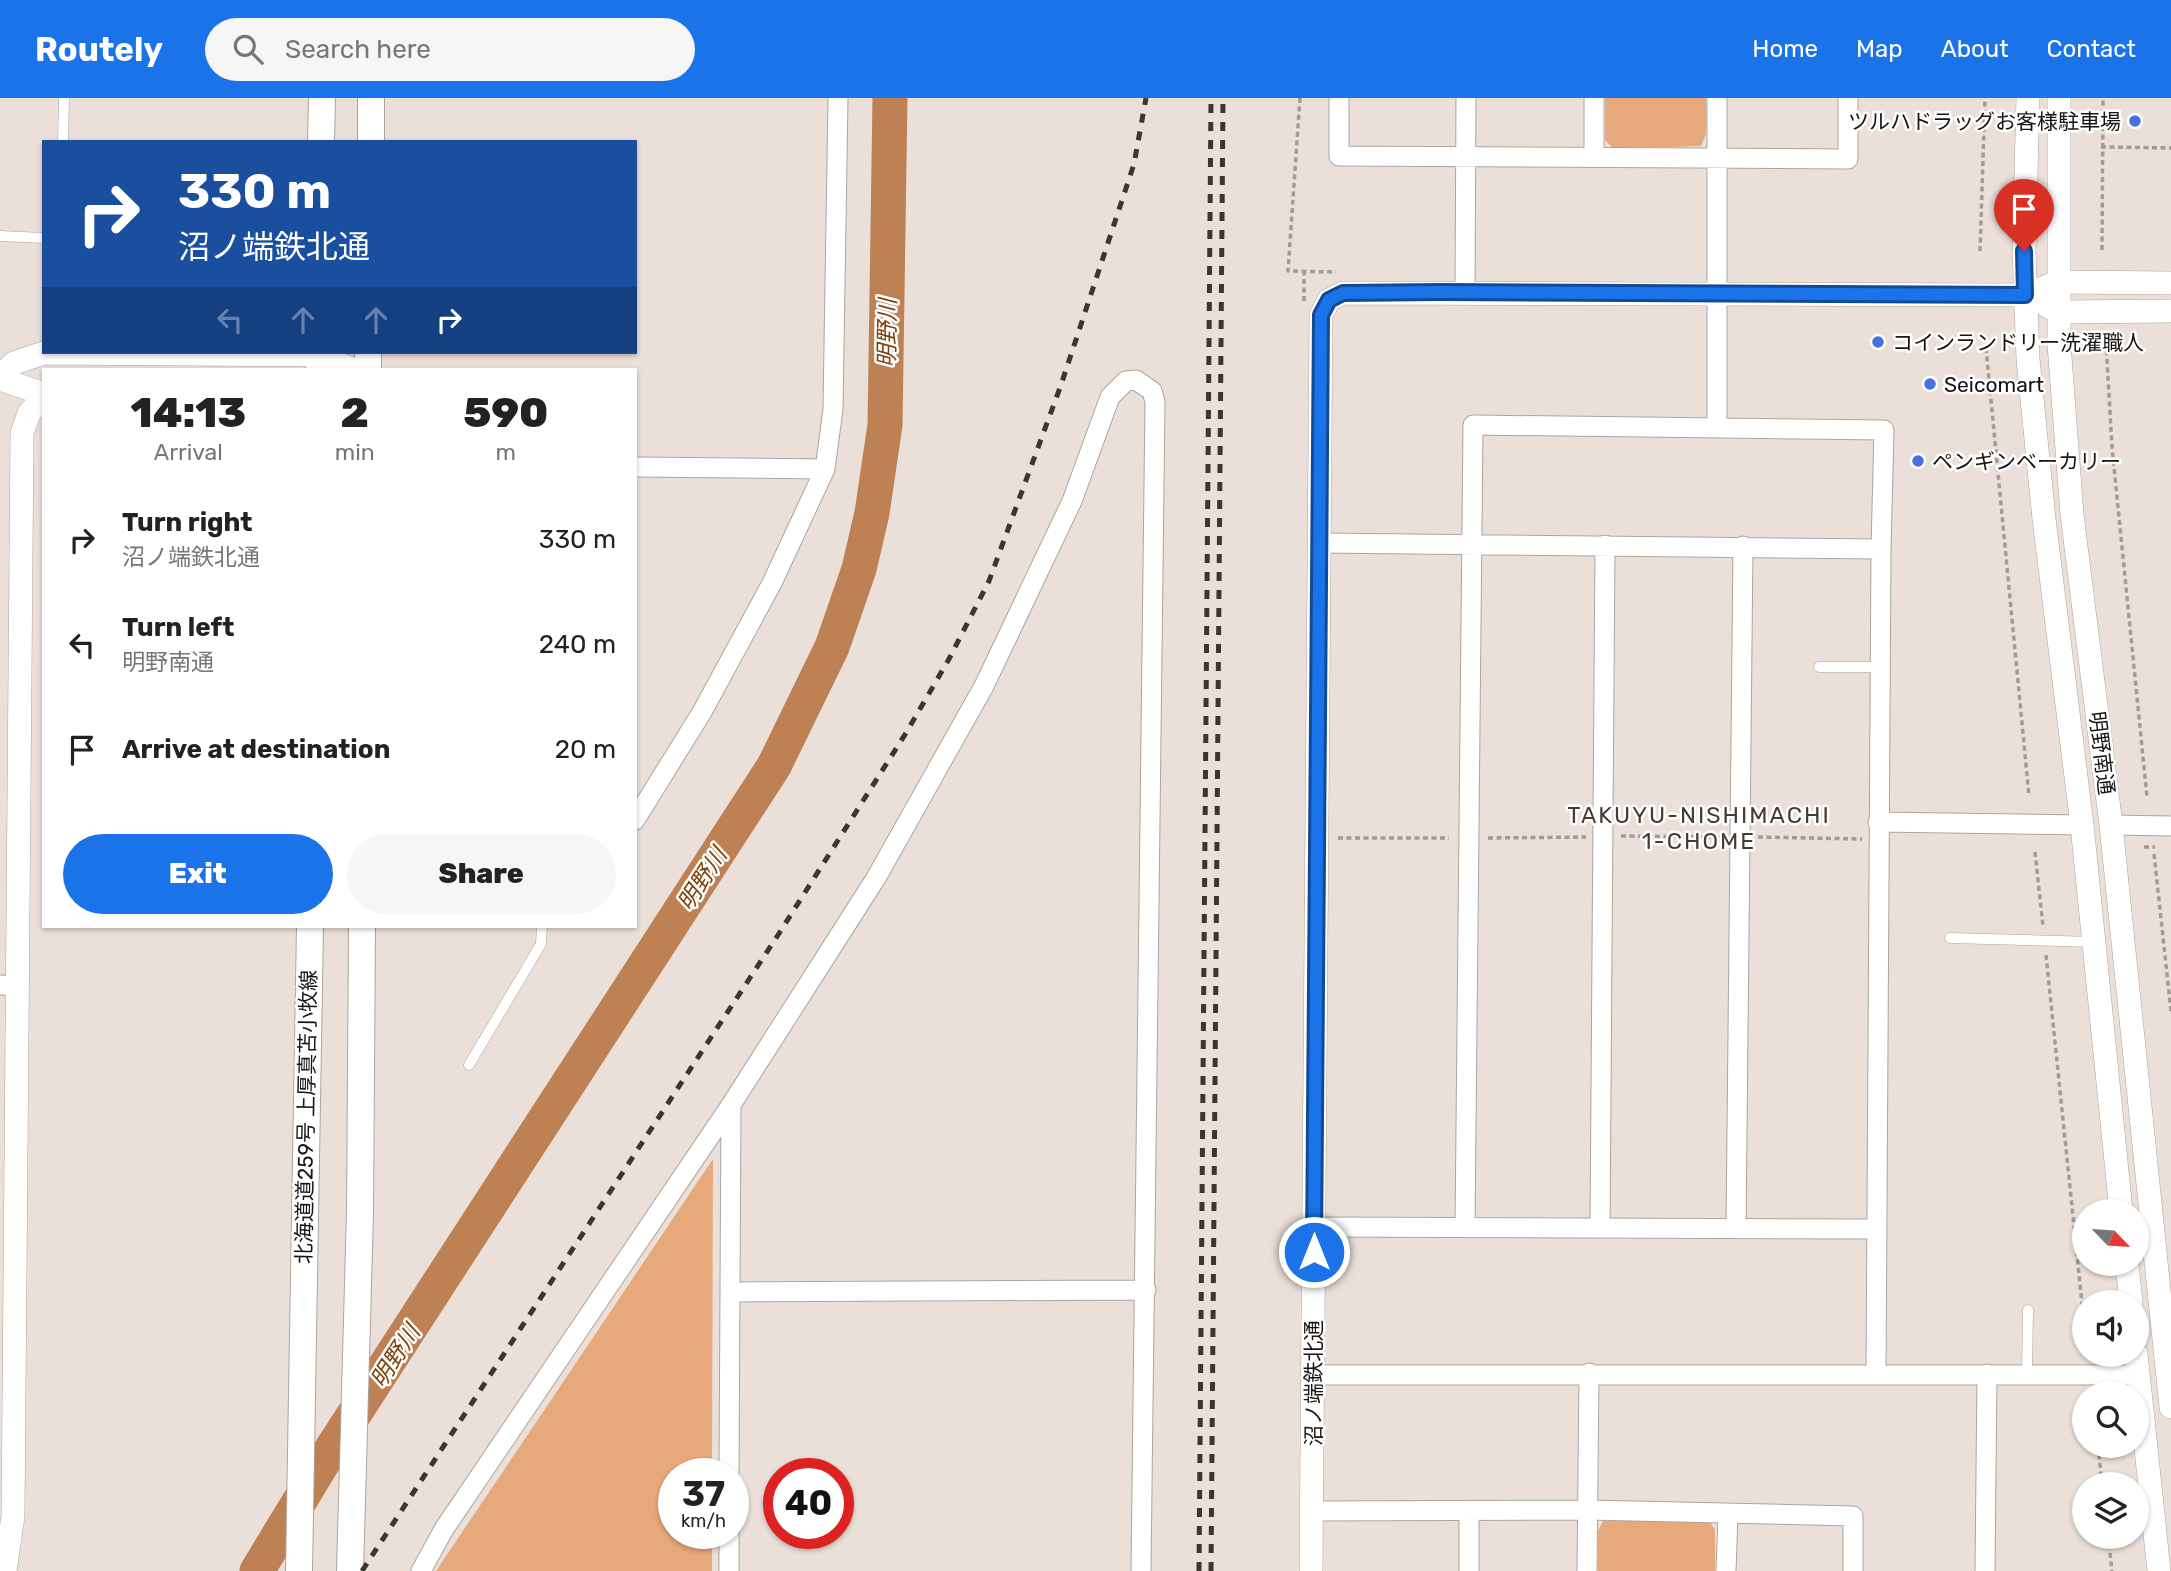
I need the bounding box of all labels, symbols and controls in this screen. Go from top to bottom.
search box [205,18,695,81]
text: Routely [35,30,163,69]
icon: search [229,30,267,68]
text: Search here [285,34,431,65]
text: Home [1752,35,1818,63]
text: Map [1856,35,1903,63]
text: About [1941,35,2009,63]
text: Contact [2047,35,2136,63]
place label: ツルハドラッグお客様駐車場 [1848,109,2121,134]
marker: ツルハドラッグお客様駐車場 [2127,113,2143,129]
text: 330 m [178,162,331,220]
icon: right [63,168,154,259]
pin [1994,179,2054,251]
icon: arrive [2005,190,2043,228]
text: 沼ノ端鉄北通 [178,228,370,266]
water label: 明野川 [872,295,902,368]
icon: left [211,301,249,339]
icon: ahead [284,301,322,339]
icon: ahead [357,301,395,339]
icon: right [430,301,468,339]
place label: コインランドリー洗濯職人 [1892,330,2144,355]
marker: コインランドリー洗濯職人 [1870,334,1886,350]
place label: Seicomart [1944,372,2044,397]
marker: Seicomart [1922,376,1938,392]
text: 14:13 [131,388,246,438]
text: 2 [340,388,369,438]
text: 590 [463,388,548,438]
text: Arrival [154,438,223,466]
text: min [335,438,375,466]
text: m [496,438,516,466]
place label: ペンギンベーカリー [1932,449,2121,474]
marker: ペンギンベーカリー [1910,453,1926,469]
text: Turn right [122,507,252,538]
icon: right [63,521,101,559]
text: 330 m [539,524,616,555]
text: 沼ノ端鉄北通 [122,543,260,571]
text: Turn left [122,612,234,643]
icon: left [63,626,101,664]
text: 240 m [539,629,616,660]
text: 明野南通 [122,648,214,676]
street label: 明野南通 [2084,710,2120,796]
icon: arrive [63,731,101,769]
text: Arrive at destination [122,734,390,765]
text: 20 m [555,734,616,765]
district label: TAKUYU-NISHIMACHI 1-CHOME [1567,801,1831,855]
button: Exit [63,834,333,914]
button: Share [347,834,616,914]
water label: 明野川 [671,840,734,916]
street label: 北海道道259号 上厚真苫小牧線 [291,970,321,1264]
north arrow [2072,1199,2149,1276]
map controls [2072,1199,2149,1549]
position arrow [1277,1215,1351,1289]
button: sound [2072,1290,2149,1367]
water label: 明野川 [364,1317,427,1393]
street label: 沼ノ端鉄北通 [1301,1320,1326,1446]
button: search [2072,1381,2149,1458]
speed limit sign: 40 [763,1458,854,1549]
button: layers [2072,1472,2149,1549]
text: 37 [682,1473,725,1515]
text: km/h [681,1510,726,1532]

